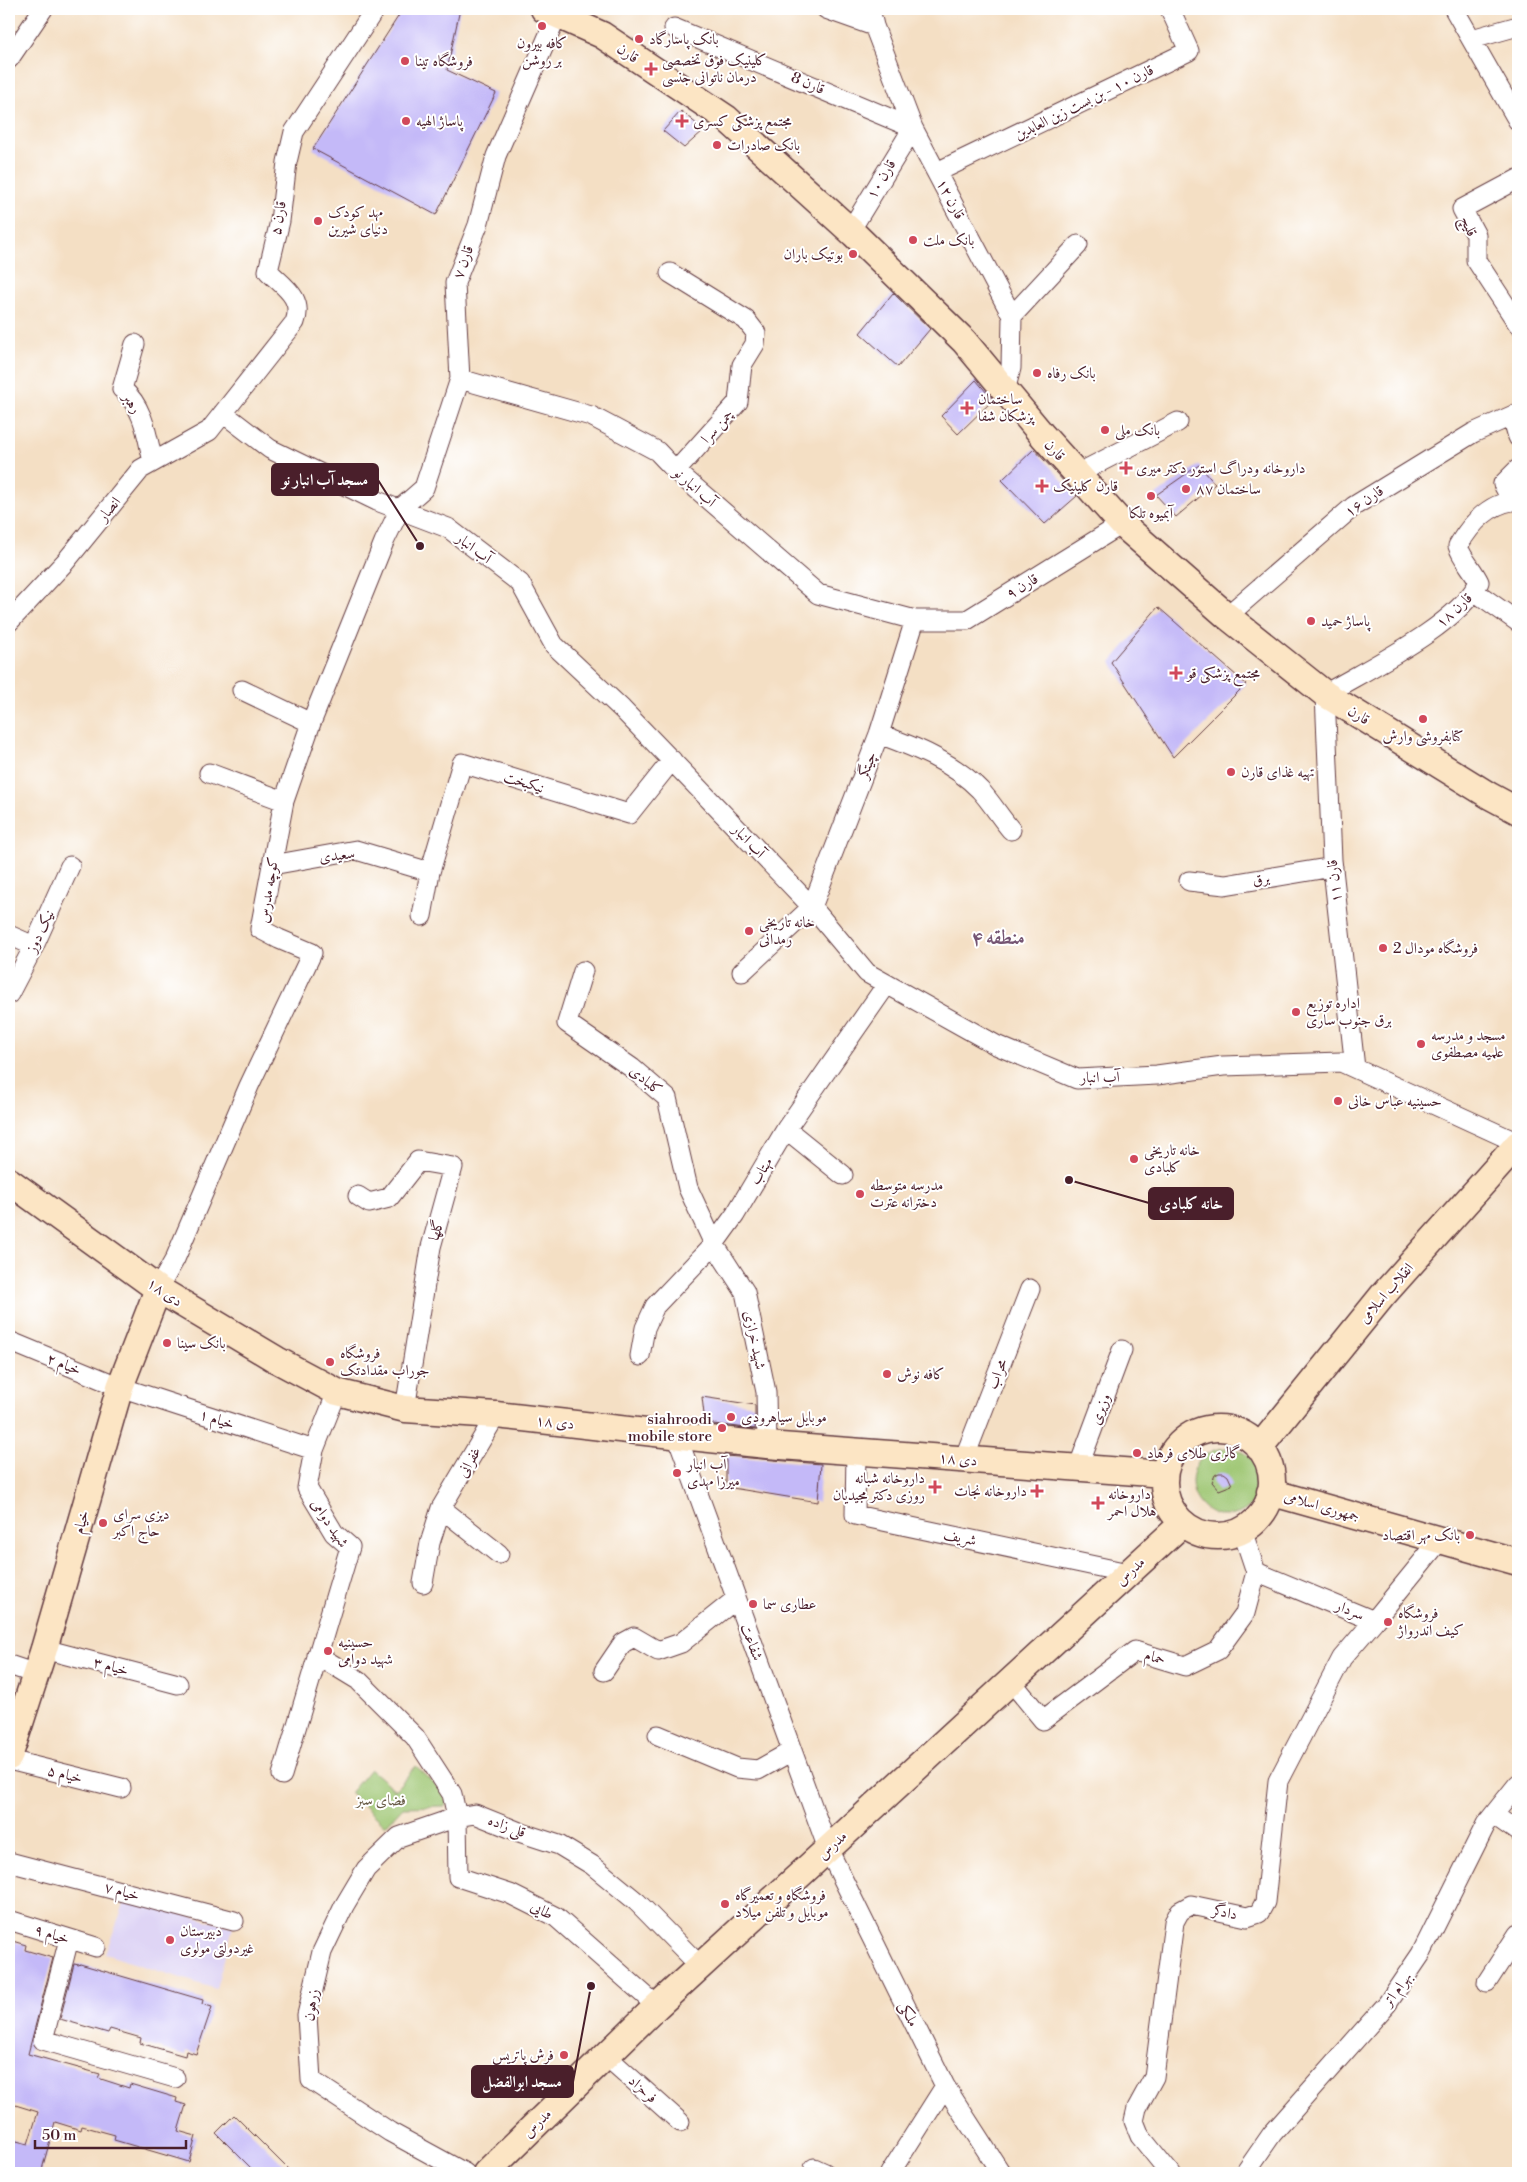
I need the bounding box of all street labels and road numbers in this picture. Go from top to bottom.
street label: قارن [613,39,642,68]
street label: قارن ۱۰ - بن بست زین العابدین [1011,60,1157,144]
street label: قارن 8 [788,68,827,99]
street label: قارن ١٠ [862,156,901,203]
street label: قارن ۱۲ [932,176,969,223]
street label: قارن ۵ [266,200,291,237]
street label: قلیچ [1452,213,1481,241]
street label: قارن ٧ [449,243,478,282]
street label: رهبر [117,388,145,417]
street label: چمن سرا [697,405,738,448]
street label: قارن [1040,436,1069,465]
street label: آب انبار نو [668,462,721,513]
street label: قارن ۱۶ [1341,481,1387,521]
street label: انصار [92,493,125,527]
street label: آب انبار [451,528,497,569]
street label: قارن ٩ [1003,569,1042,603]
street label: قارن ۱۸ [1432,589,1477,632]
street label: قارن [1344,701,1373,729]
street label: چیتگر [853,749,881,783]
street label: نیکبخت [501,767,546,798]
street label: آب انبار [727,819,770,864]
street label: سعیدی [318,844,356,867]
street label: کوچه مدرس [254,856,284,925]
street label: قارن ۱۱ [1323,859,1346,903]
street label: برق [1251,869,1272,890]
street label: نیک دوز [21,907,59,958]
street label: کلبادی [625,1061,666,1100]
street label: آب انبار [1078,1068,1122,1087]
street label: مهتاب [746,1154,777,1189]
street label: گلها [425,1218,448,1243]
street label: انقلاب اسلامی [1355,1259,1418,1328]
street label: ۱۸ دی [143,1274,186,1311]
street label: شهید خرازی [739,1309,770,1371]
street label: خیام ۲ [43,1349,84,1383]
street label: محراب [983,1356,1012,1392]
street label: وزیری [1086,1391,1115,1427]
street label: خیام ۱ [196,1405,237,1437]
street label: ۱۸ دی [535,1411,575,1434]
street label: غفرانی [453,1444,486,1481]
street label: ۱۸ دی [938,1448,978,1471]
street label: جمهوری اسلامی [1282,1487,1362,1526]
street label: شهید دوامی [306,1495,353,1551]
street label: خیام [69,1508,97,1537]
street label: شریف [942,1525,978,1550]
street label: مدرس [1112,1553,1149,1590]
street label: سردار [1331,1595,1367,1625]
street label: شفاعت [736,1621,767,1663]
street label: حمام [1141,1645,1168,1673]
street label: خیام ۳ [90,1653,131,1683]
street label: خیام ۵ [45,1761,84,1791]
street label: قلی زاده [485,1811,528,1843]
street label: مدرس [814,1827,851,1864]
street label: خیام ۷ [101,1878,142,1908]
street label: طایی [527,1897,556,1924]
street label: دادگر [1209,1899,1239,1924]
street label: خیام ۹ [31,1920,72,1952]
street label: بهرام اتر [1377,1968,1419,2014]
street label: زرهون [300,1988,323,2023]
street label: ملکی [893,1998,923,2030]
street label: فرحزاد [624,2071,661,2107]
street label: مدرس [519,2105,556,2142]

